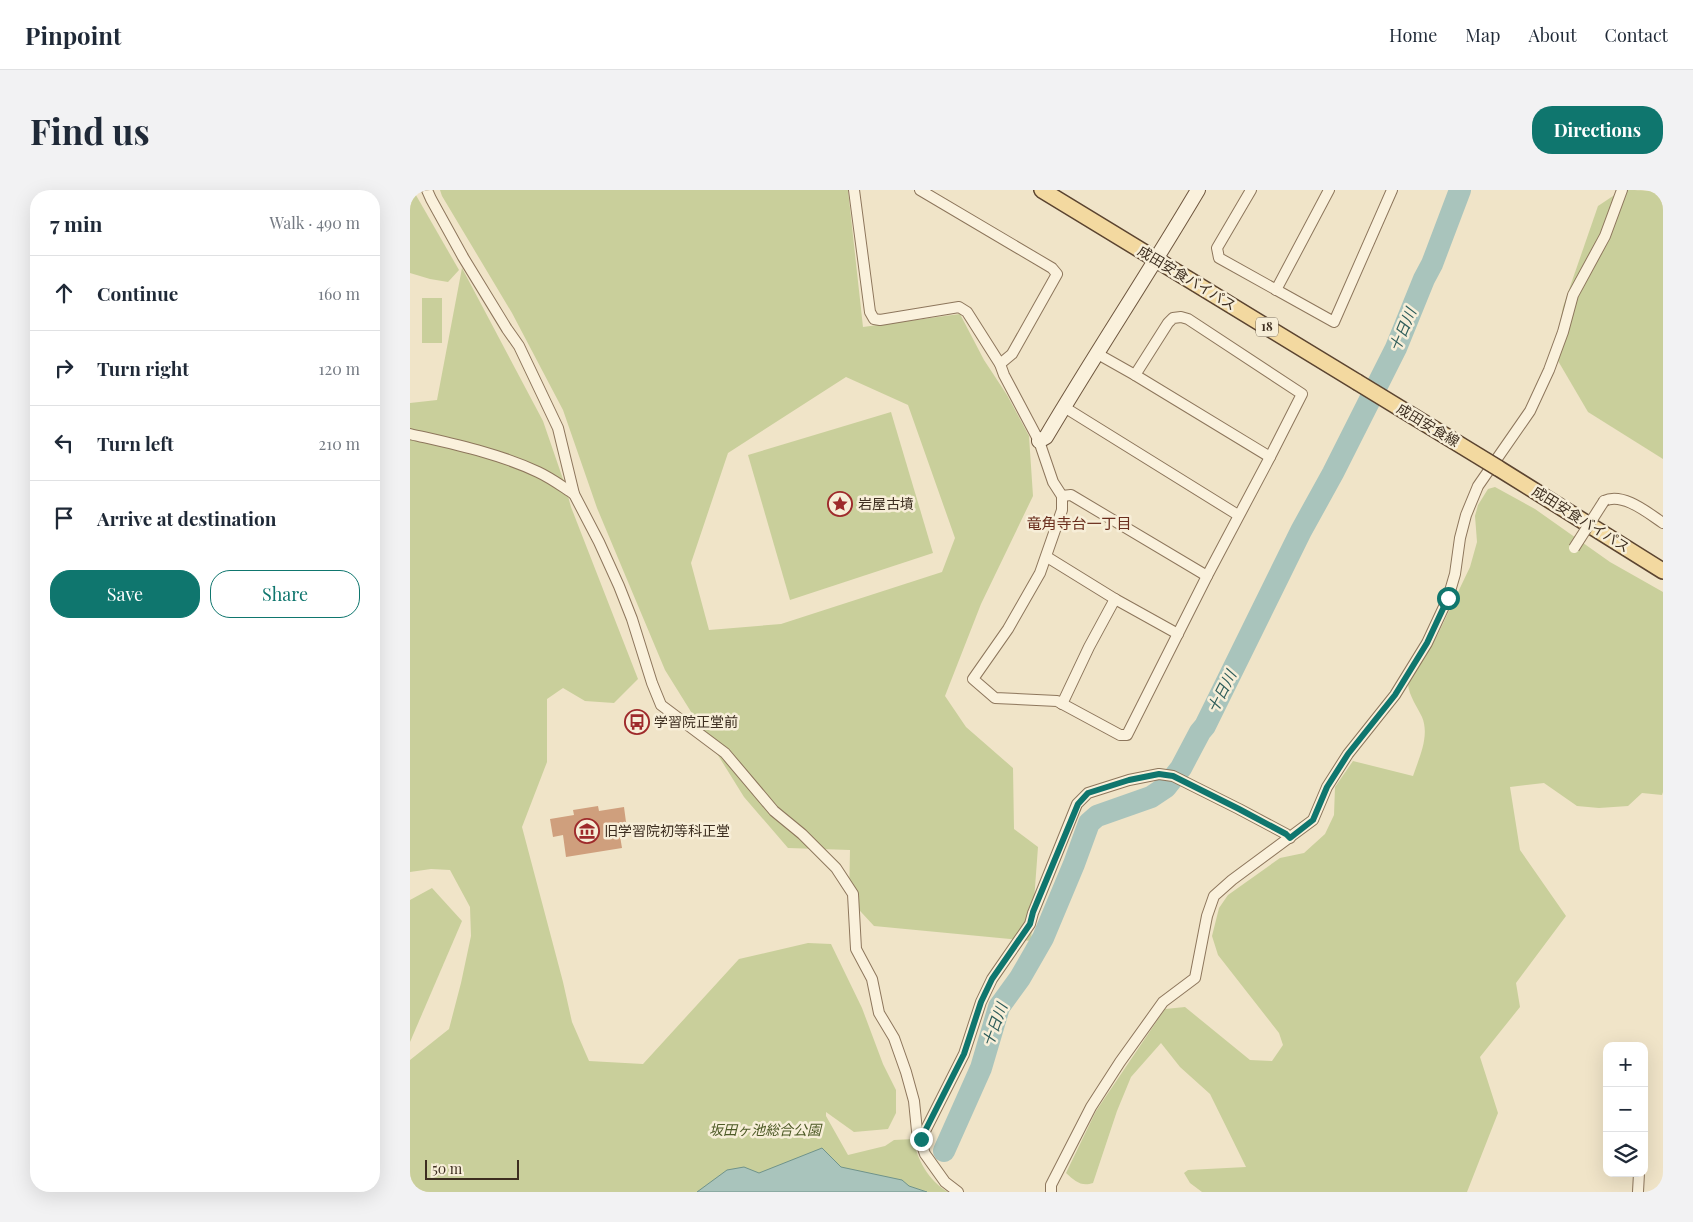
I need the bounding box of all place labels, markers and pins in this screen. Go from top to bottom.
place icon: 岩屋古墳 [827,491,853,517]
place label: 岩屋古墳 [858,494,914,513]
bus stop icon: 学習院正堂前 [624,709,650,735]
place label: 学習院正堂前 [654,712,738,731]
museum icon: 旧学習院初等科正堂 [574,818,600,844]
place label: 旧学習院初等科正堂 [604,821,730,840]

